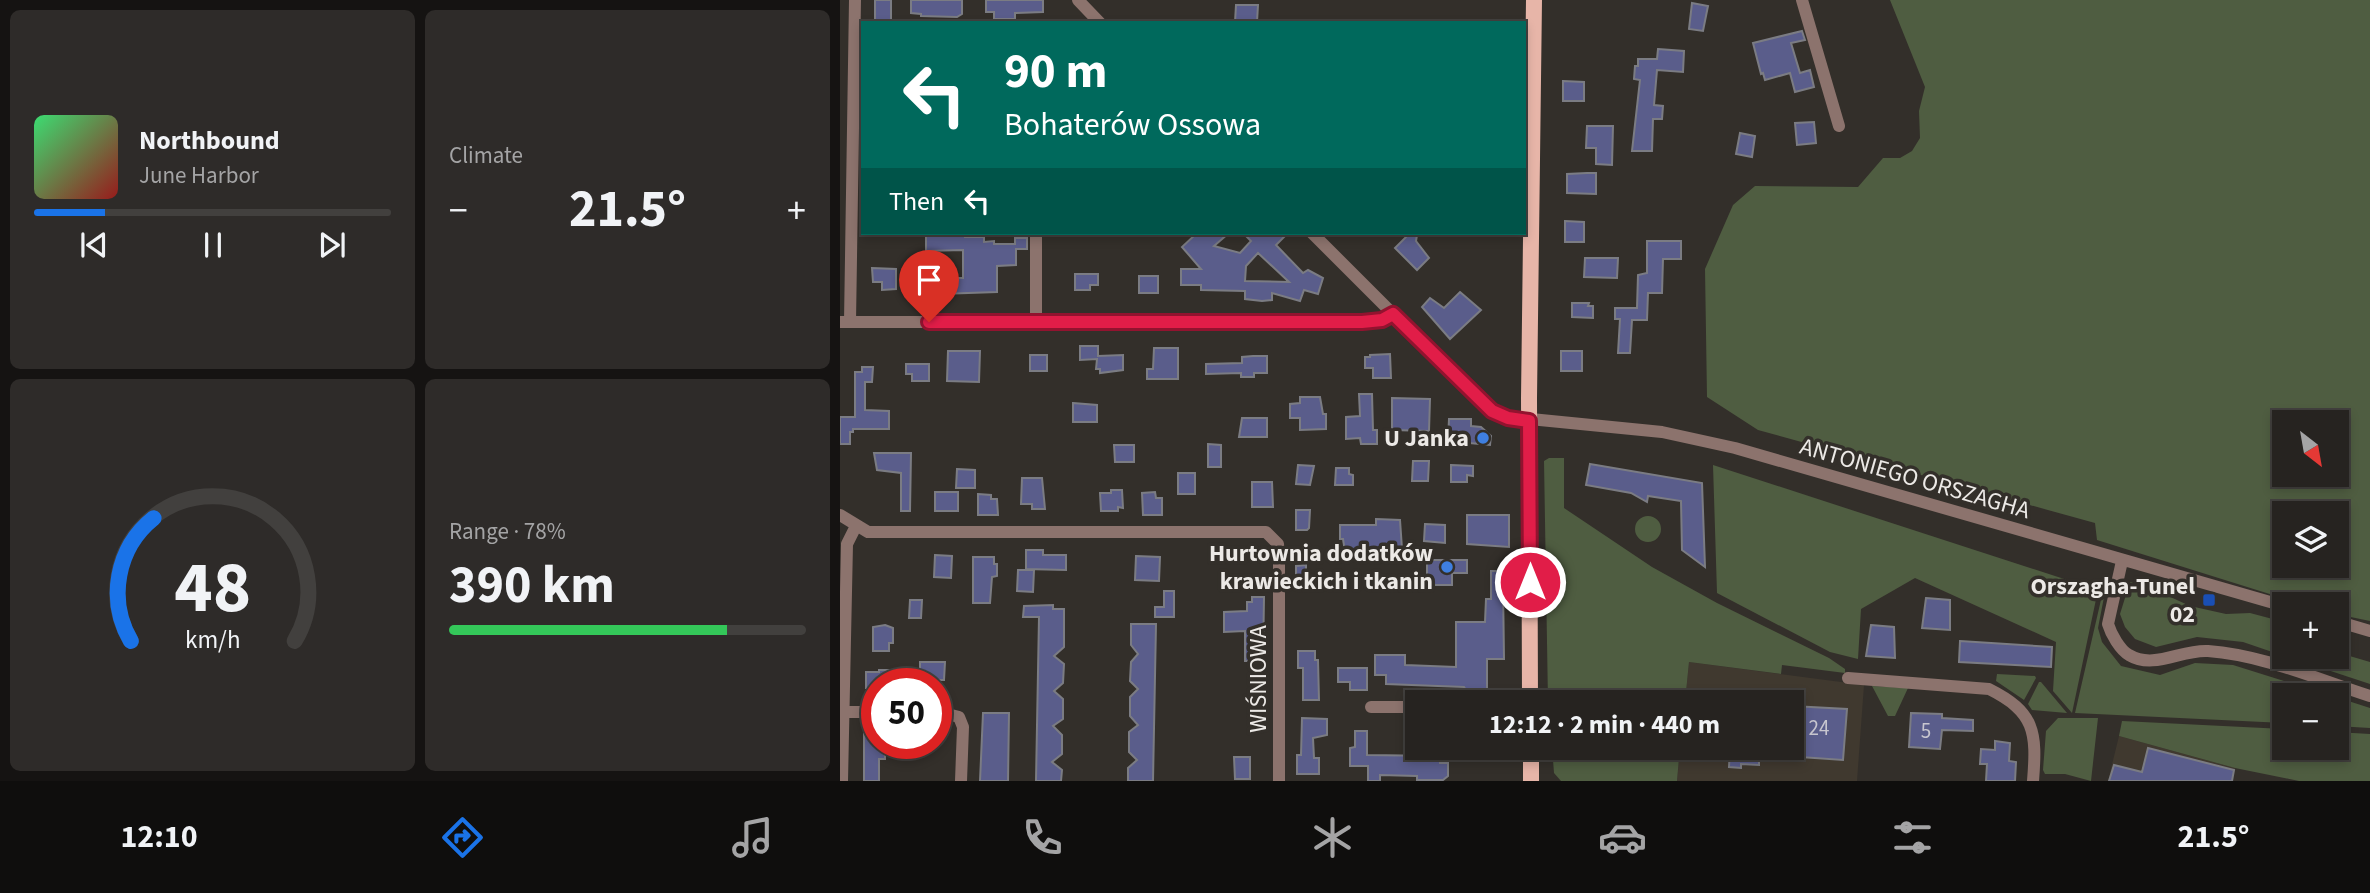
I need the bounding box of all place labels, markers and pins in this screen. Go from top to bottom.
pin [899,250,959,322]
place label: U Janka [1384,421,1469,456]
marker: U Janka [1475,430,1491,446]
place label: Hurtownia dodatków krawieckich i tkanin [1209,536,1433,599]
marker: Hurtownia dodatków krawieckich i tkanin [1439,559,1455,575]
place label: Orszagha-Tunel 02 [2030,569,2195,632]
marker: Orszagha-Tunel 02 [2201,592,2217,608]

